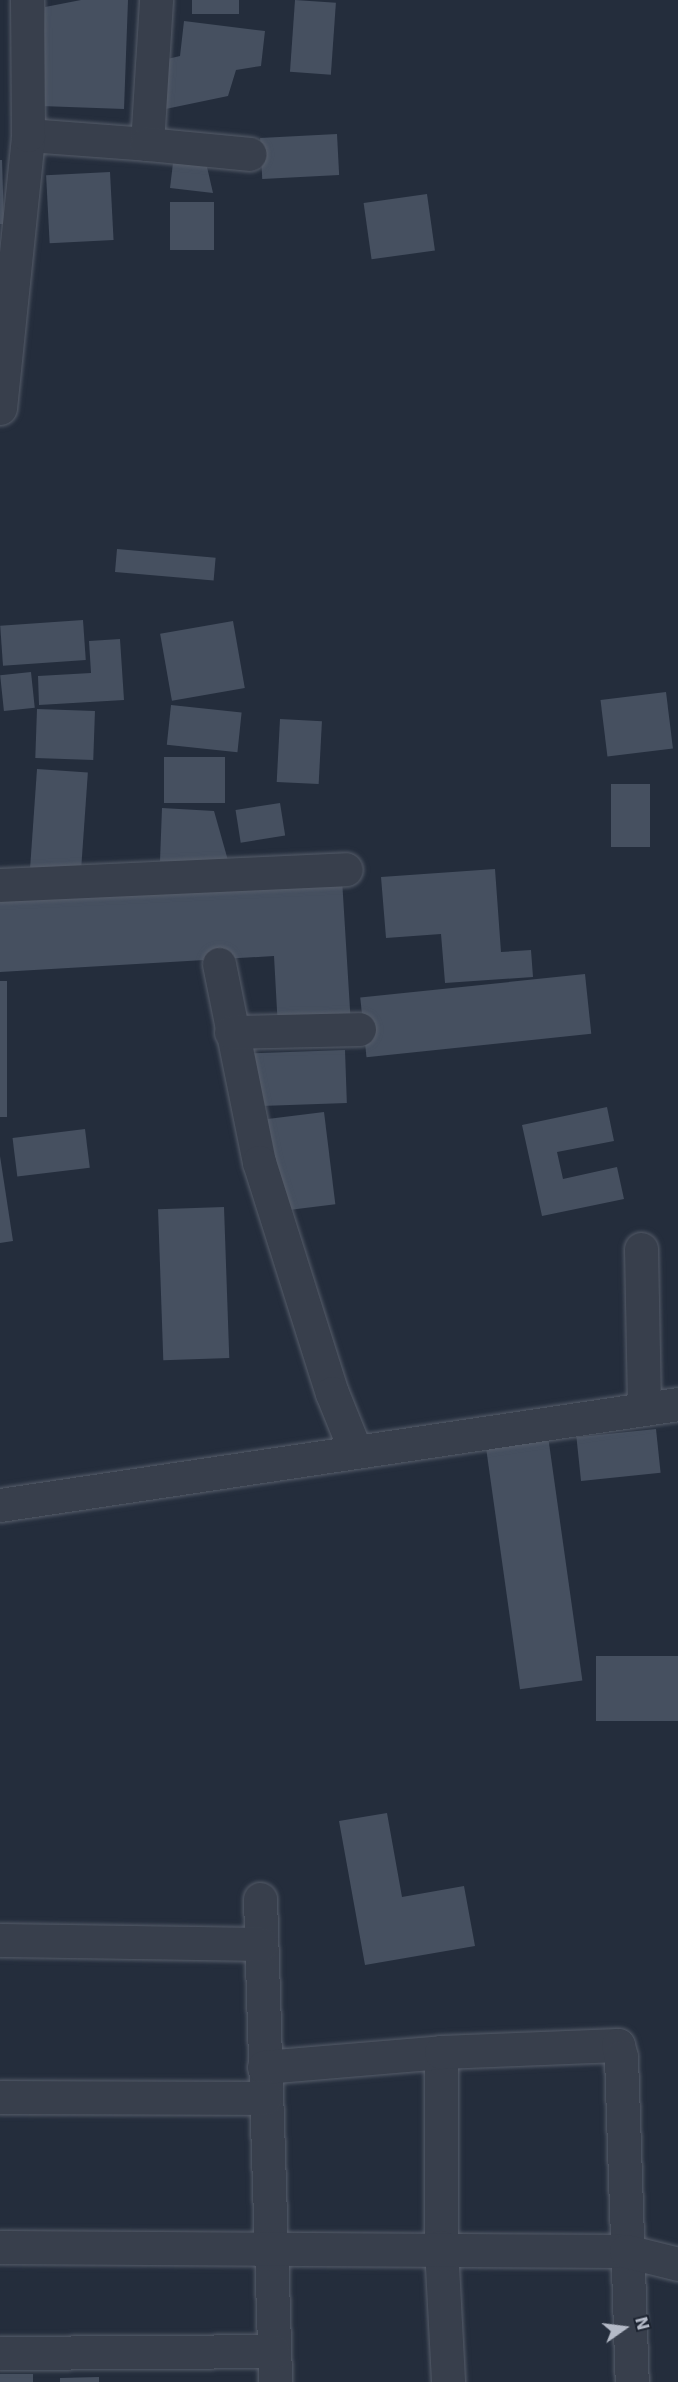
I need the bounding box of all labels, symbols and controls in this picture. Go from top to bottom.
north arrow [594,2298,654,2358]
text: N [631,2315,653,2332]

